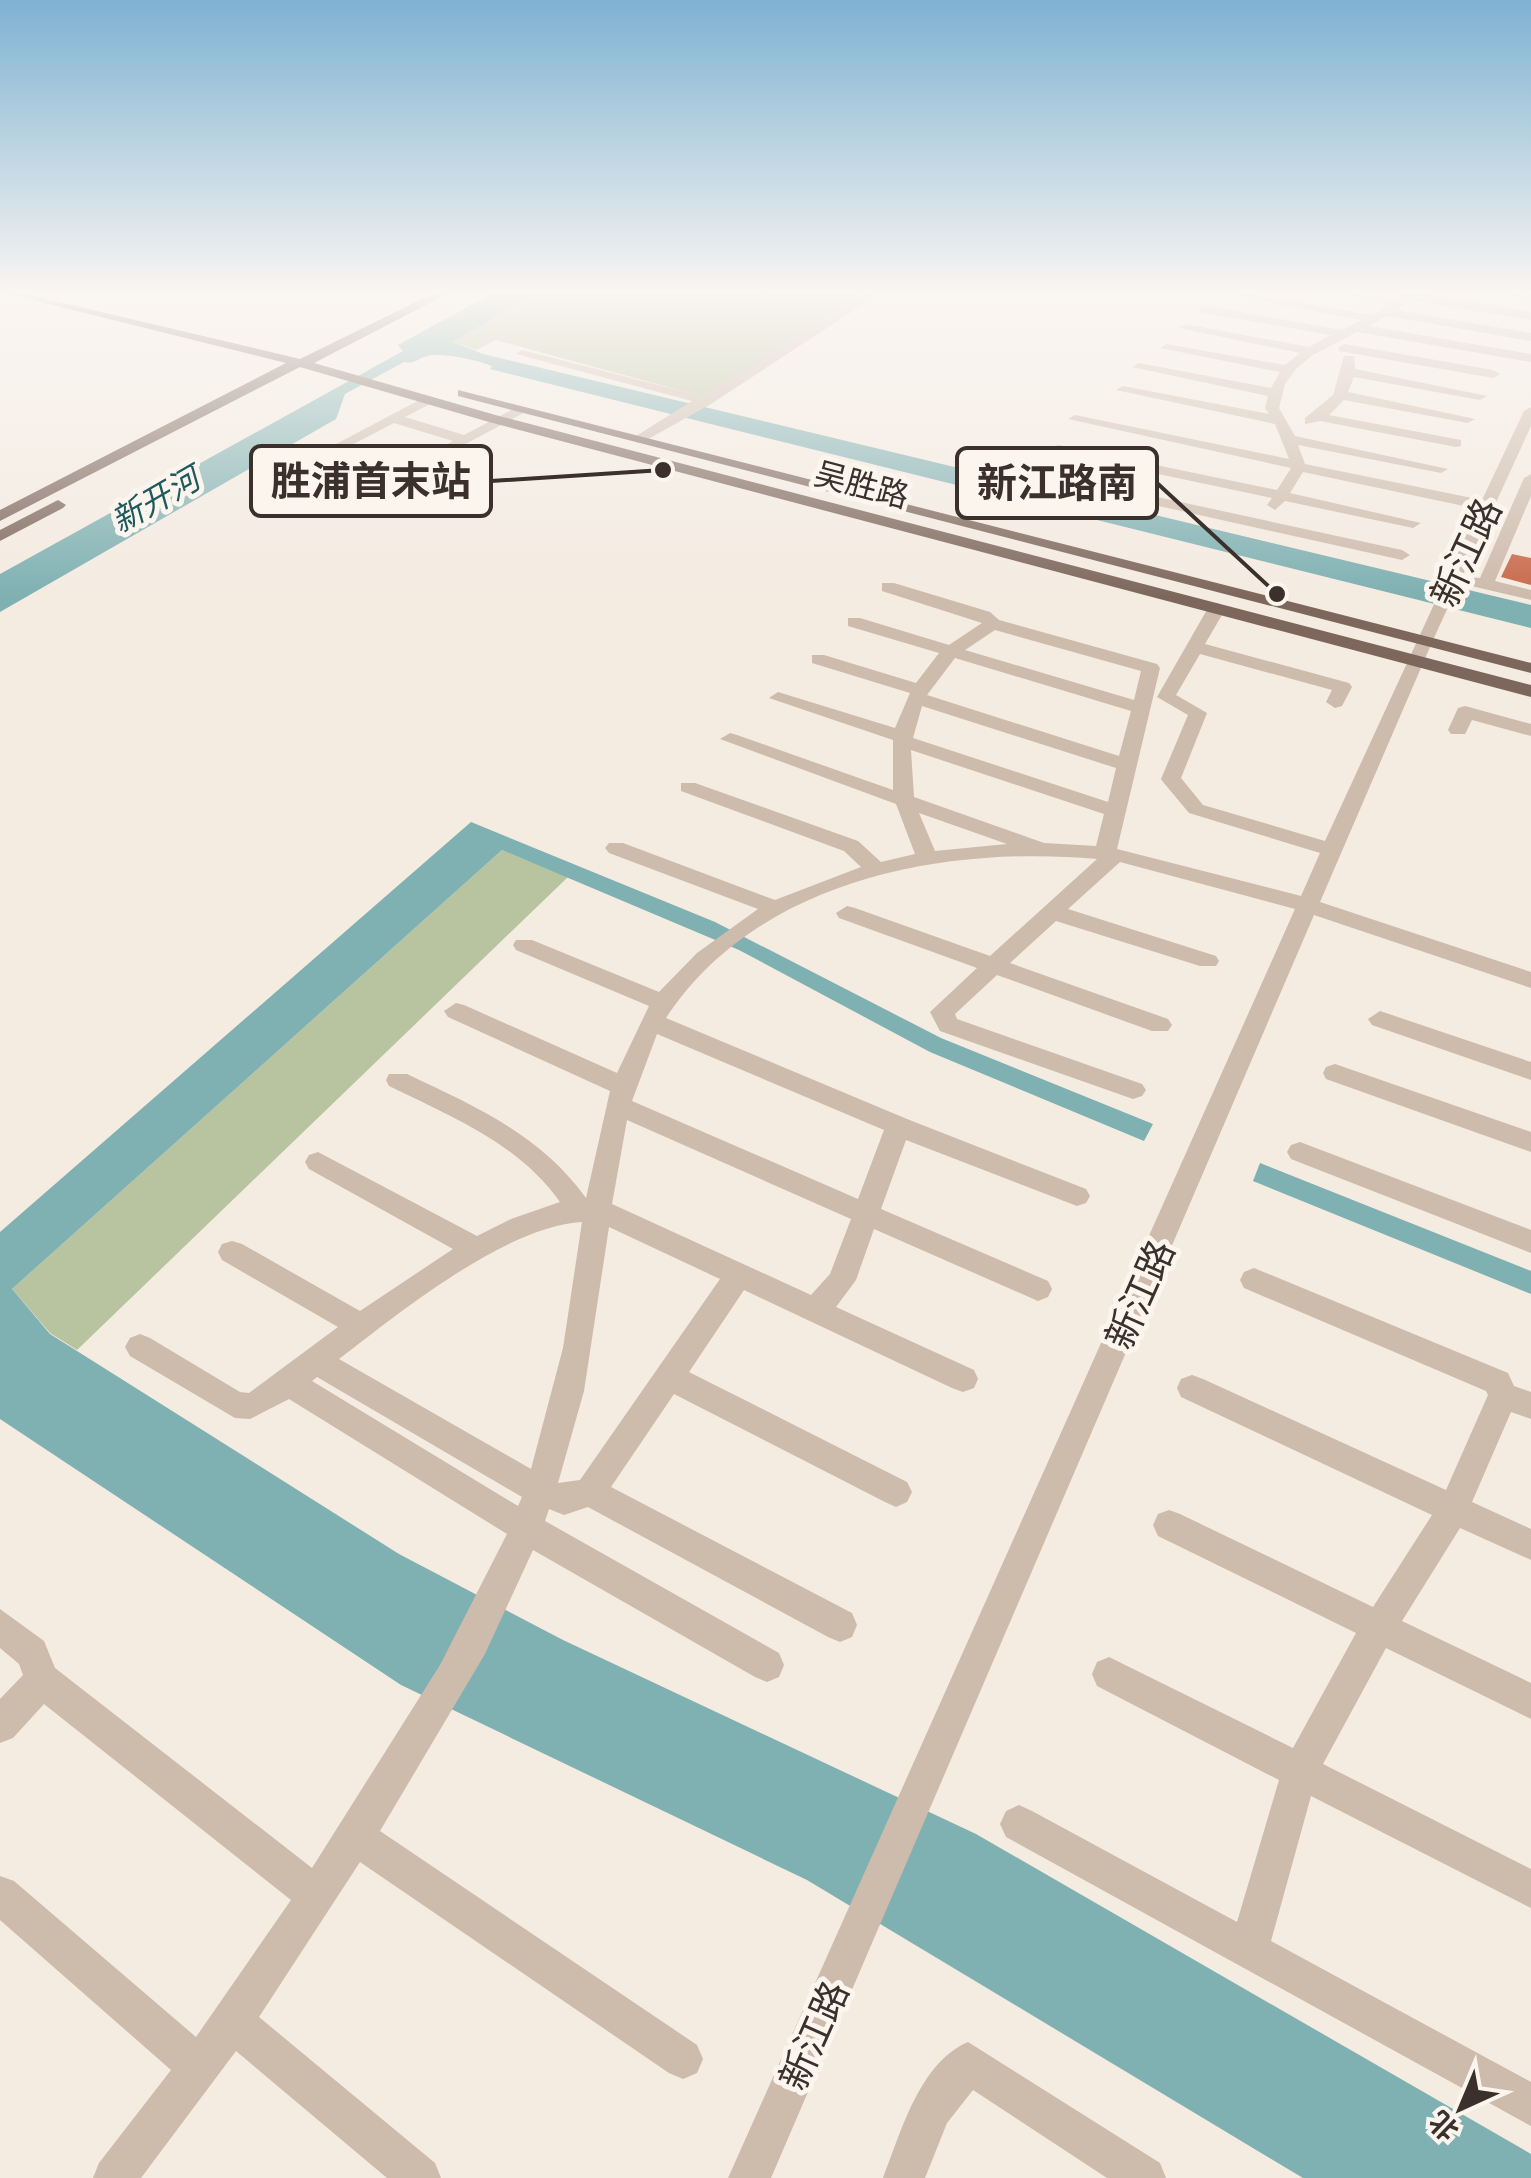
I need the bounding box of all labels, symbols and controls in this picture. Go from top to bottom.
callout: 胜浦首末站 [251,446,491,516]
callout: 新江路南 [957,448,1157,518]
street label: 吴胜路 [810,451,914,517]
water label: 新开河 [103,454,212,541]
text: 胜浦首末站 [271,454,471,506]
text: 新江路南 [977,456,1137,508]
street label: 新江路 [1419,490,1511,614]
street label: 新江路 [1093,1232,1185,1356]
street label: 新江路 [767,1973,859,2097]
north arrow [1411,2058,1511,2158]
text: 北 [1420,2103,1466,2149]

